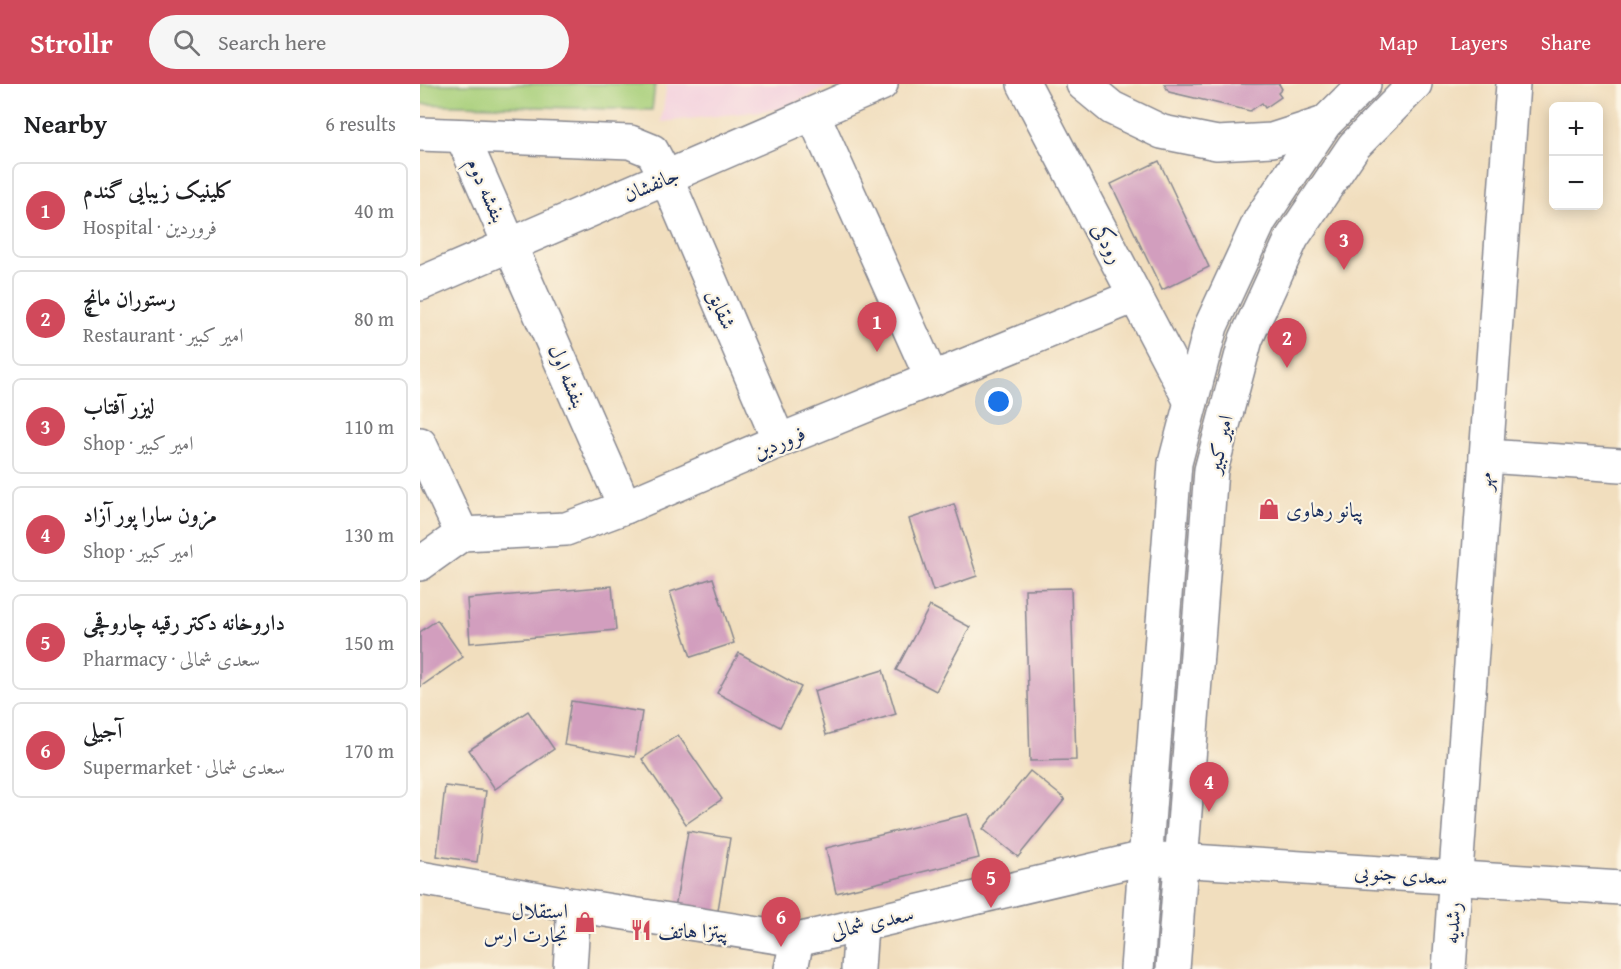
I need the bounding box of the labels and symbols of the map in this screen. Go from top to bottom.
street label: بنفشه دوم [456,152,515,229]
street label: جانفشان [618,158,684,210]
street label: رودکى [1084,217,1132,269]
pin: 3 [1324,220,1364,270]
street label: شقایق [700,284,744,334]
pin: 1 [858,302,896,352]
pin: 2 [1268,318,1306,368]
street label: بنفشه اول [541,339,595,413]
your location [984,387,1013,416]
street label: امیر کبیر [1197,412,1241,478]
street label: فروردین [748,417,810,467]
street label: مهر [1468,471,1500,493]
place label: پیانو رهاوی [1286,494,1363,525]
shop icon: پیانو رهاوی [1257,497,1281,521]
pin: 4 [1190,762,1228,812]
street label: سعدى جنوبی [1353,855,1449,893]
pin: 5 [972,858,1010,908]
place label: استقلال تجارت ارس [483,895,568,950]
street label: سعدى شمالى [827,897,917,947]
pin: 6 [762,898,800,947]
street label: رشدیه [1435,901,1469,945]
shop icon: استقلال تجارت ارس [573,910,597,934]
place label: پیتزا هاتف [658,915,728,946]
restaurant icon: پیتزا هاتف [629,918,653,942]

